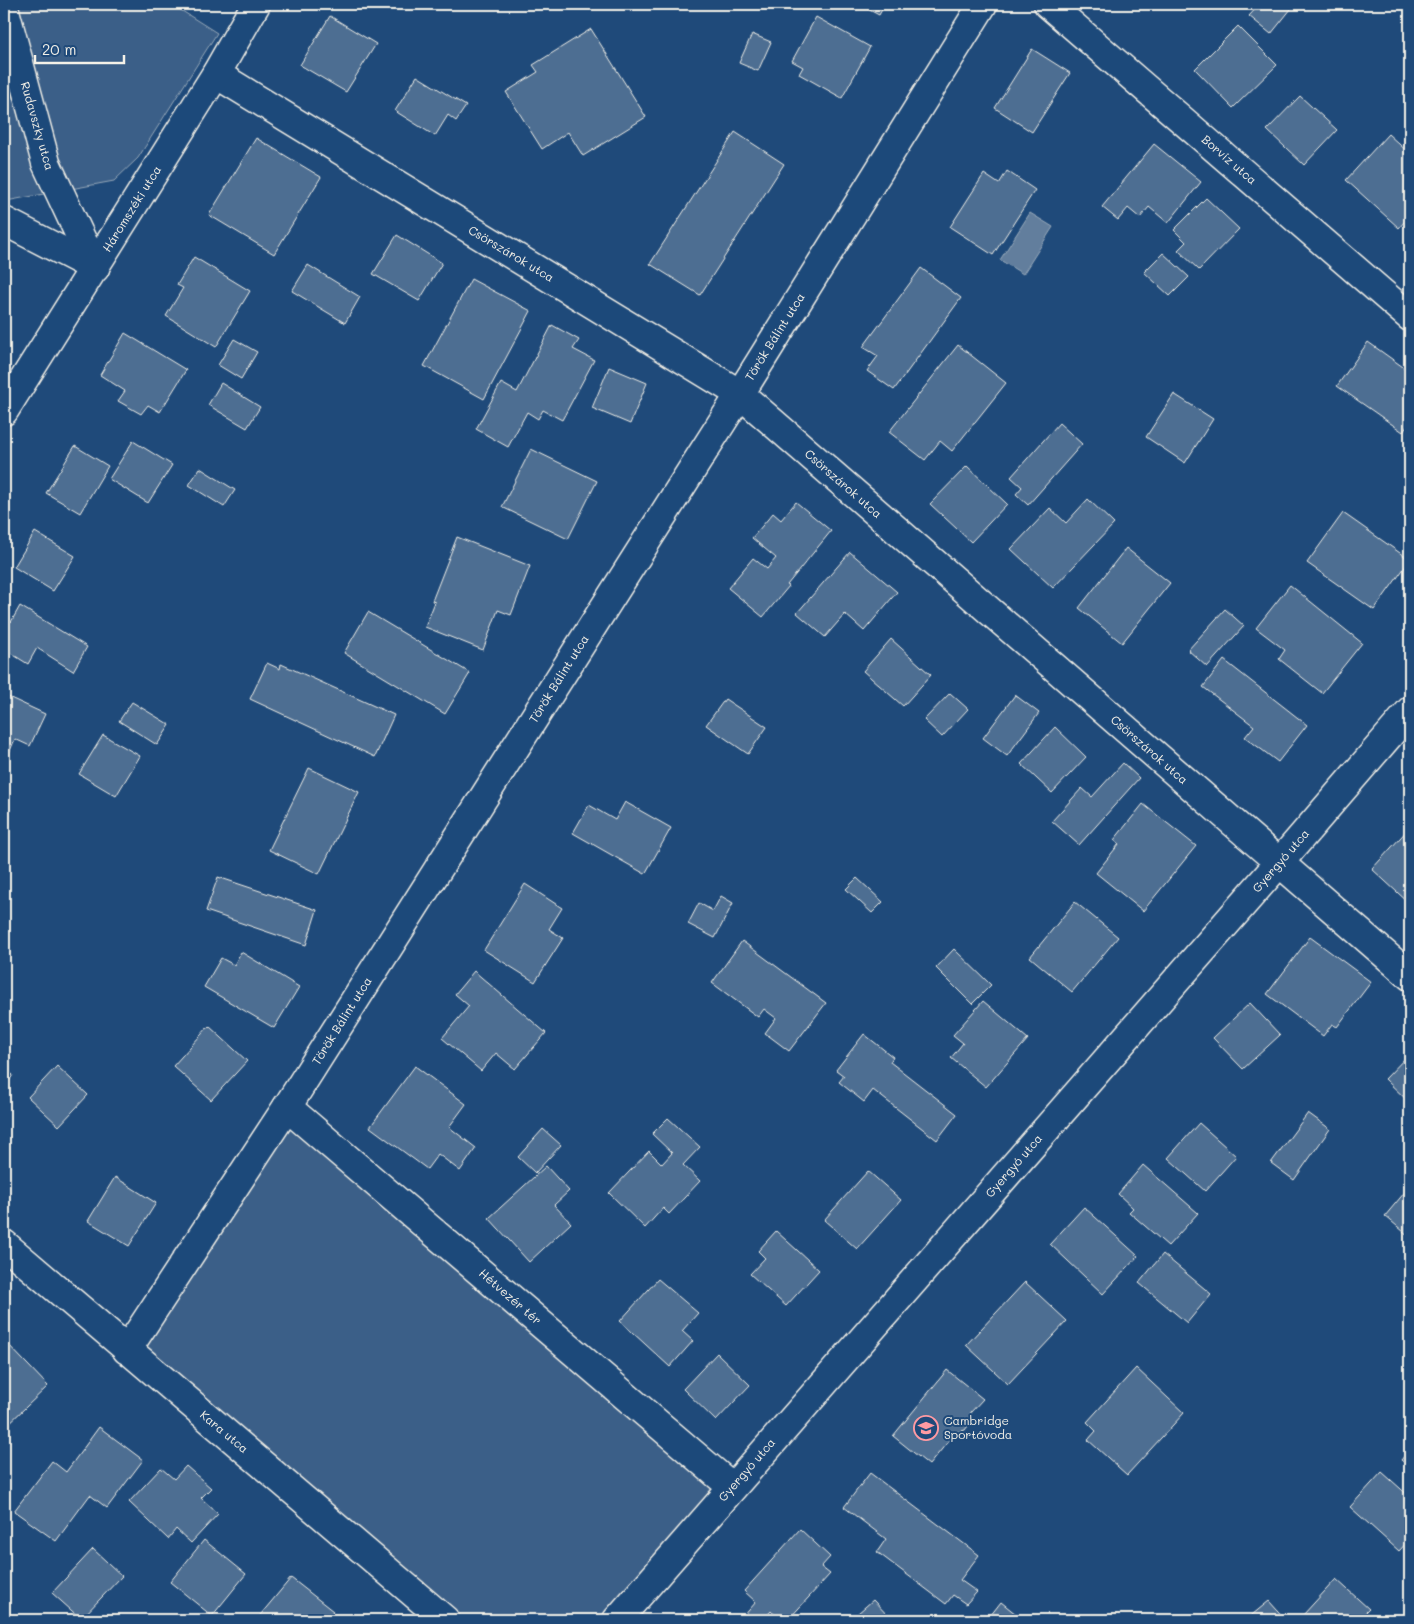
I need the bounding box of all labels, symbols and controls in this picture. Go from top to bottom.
scale bar [35,32,124,64]
text: 20 m [42,39,76,59]
street label: Rudavszky utca [18,80,58,172]
street label: Borvíz utca [1199,131,1260,187]
street label: Háromszéki utca [98,162,164,255]
street label: Csörszárok utca [466,221,557,285]
street label: Török Bálint utca [741,289,808,384]
street label: Csörszárok utca [802,445,886,521]
street label: Török Bálint utca [525,631,592,726]
street label: Csörszárok utca [1108,711,1192,787]
street label: Gyergyó utca [1248,825,1312,895]
street label: Török Bálint utca [308,973,375,1068]
street label: Gyergyó utca [981,1130,1045,1200]
street label: Hétvezér tér [476,1265,545,1328]
street label: Kara utca [197,1406,252,1456]
place label: Cambridge Sportóvoda [944,1412,1012,1442]
school or university icon: Cambridge Sportóvoda [913,1415,939,1441]
street label: Gyergyó utca [714,1434,778,1504]

